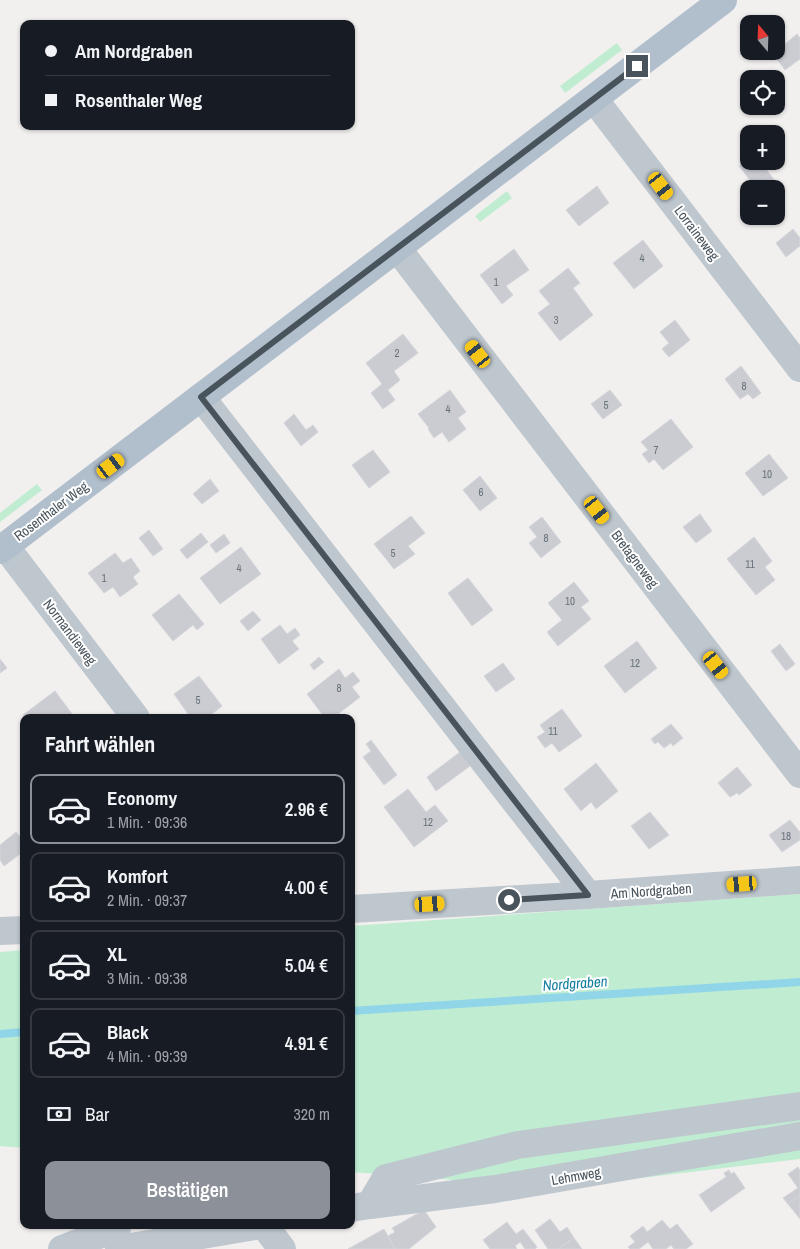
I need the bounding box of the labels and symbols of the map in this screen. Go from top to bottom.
north arrow [740,15,785,60]
route end [626,55,648,77]
car [645,170,676,202]
street label: Lorraineweg [671,202,724,264]
house number: 4 [639,251,645,265]
house number: 1 [493,275,499,289]
house number: 3 [553,313,559,327]
car [462,338,493,370]
house number: 2 [394,346,400,360]
house number: 8 [741,379,747,393]
house number: 5 [603,398,609,412]
house number: 4 [445,402,451,416]
house number: 7 [653,443,659,457]
car [94,451,127,481]
house number: 10 [762,467,772,481]
street label: Rosenthaler Weg [10,477,92,545]
house number: 6 [478,485,484,499]
car [581,494,612,526]
street label: Bretagneweg [607,527,663,592]
house number: 8 [543,531,549,545]
house number: 5 [390,546,396,560]
house number: 11 [745,557,755,571]
house number: 4 [236,561,242,575]
house number: 1 [101,571,107,585]
house number: 10 [565,594,575,608]
street label: Normandieweg [39,595,101,669]
car [700,649,731,681]
house number: 12 [630,656,640,670]
house number: 8 [336,681,342,695]
house number: 5 [195,693,201,707]
house number: 11 [548,724,558,738]
house number: 12 [423,815,433,829]
house number: 18 [781,829,791,843]
car [726,875,757,893]
street label: Am Nordgraben [609,879,692,903]
route start [498,889,520,911]
car [414,896,445,912]
water label: Nordgraben [542,970,608,996]
street label: Lehmweg [550,1163,603,1189]

